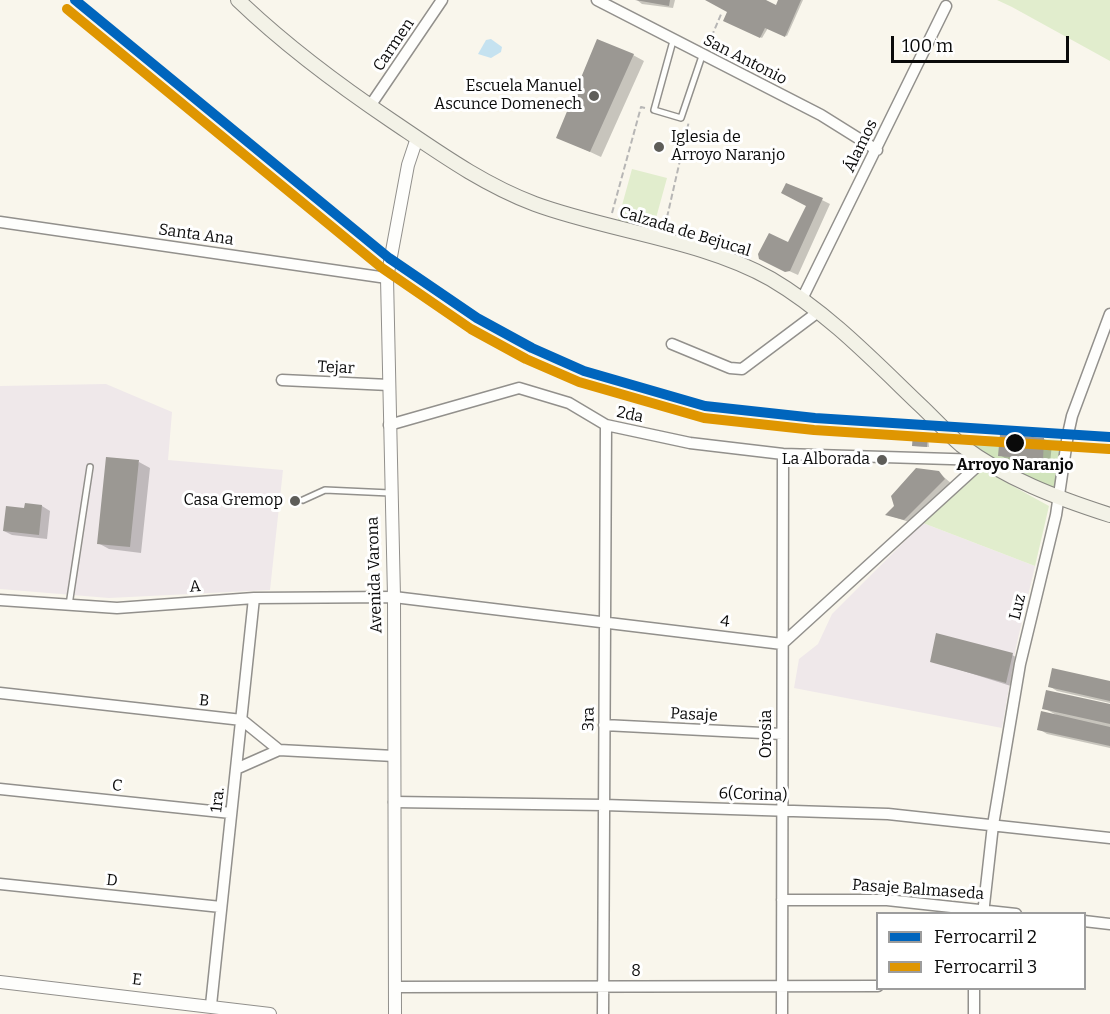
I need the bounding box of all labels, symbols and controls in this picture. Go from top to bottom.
street label: Carmen [369,15,419,75]
scale bar [894,24,1072,62]
street label: San Antonio [700,31,790,89]
text: 100 m [902,35,953,57]
place label: Escuela Manuel Ascunce Domenech [434,77,582,115]
marker: Escuela Manuel Ascunce Domenech [587,89,601,103]
street label: Álamos [840,116,882,176]
place label: Iglesia de Arroyo Naranjo [671,128,785,166]
marker: Iglesia de Arroyo Naranjo [652,140,666,154]
street label: Calzada de Bejucal [617,203,753,261]
street label: Santa Ana [157,220,235,250]
street label: Tejar [317,357,355,379]
street label: 2da [615,403,645,427]
marker: Arroyo Naranjo [1004,432,1026,454]
place label: La Alborada [782,450,870,470]
marker: La Alborada [875,453,889,467]
place label: Arroyo Naranjo [957,456,1073,476]
place label: Casa Gremop [183,491,283,511]
marker: Casa Gremop [288,494,302,508]
street label: Avenida Varona [363,516,387,634]
street label: A [189,577,201,597]
street label: Luz [1006,592,1030,622]
street label: 4 [719,612,731,632]
street label: B [198,691,210,711]
street label: Pasaje [670,704,718,726]
street label: 3ra [579,707,599,731]
street label: Orosia [757,710,777,758]
street label: C [111,776,123,796]
street label: 6(Corina) [718,784,788,806]
street label: 1ra. [207,786,229,814]
street label: D [105,871,119,891]
street label: Pasaje Balmaseda [851,876,985,904]
legend [876,912,1086,990]
text: Ferrocarril 2 [934,926,1037,948]
text: Ferrocarril 3 [934,956,1037,978]
street label: 8 [631,962,641,982]
street label: E [131,970,143,990]

